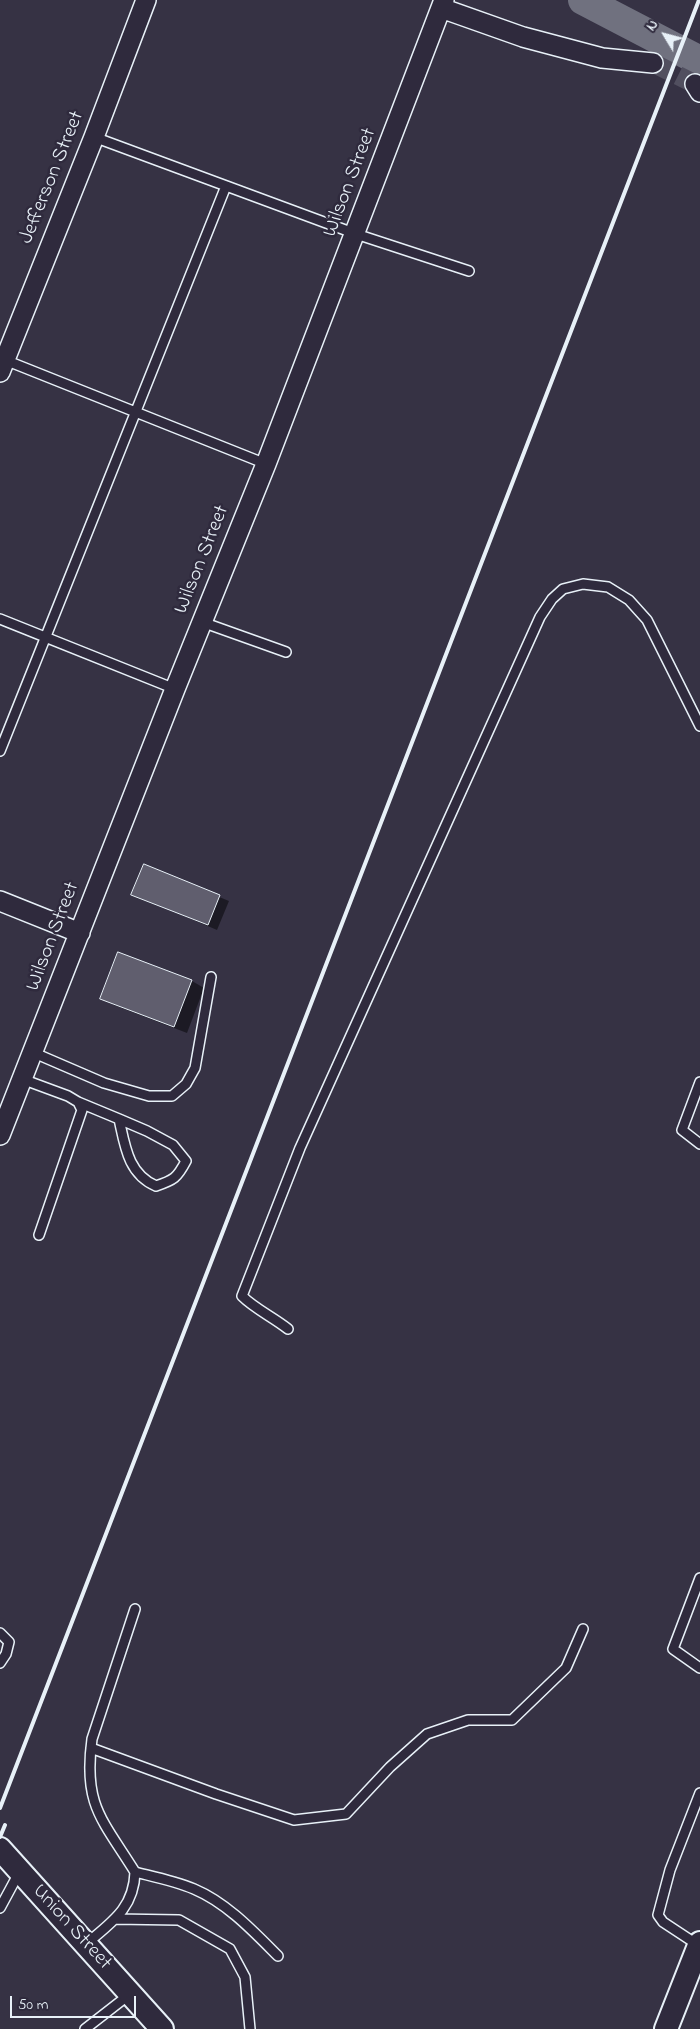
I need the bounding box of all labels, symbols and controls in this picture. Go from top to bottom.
north arrow [640,10,690,60]
text: N [641,16,664,36]
street label: Jefferson Street [15,108,91,248]
street label: Wilson Street [319,125,383,241]
street label: Wilson Street [170,502,236,618]
street label: Wilson Street [22,879,86,995]
street label: Union Street [26,1880,116,1976]
scale bar [12,1986,139,2018]
text: 50 m [18,1994,48,2016]

